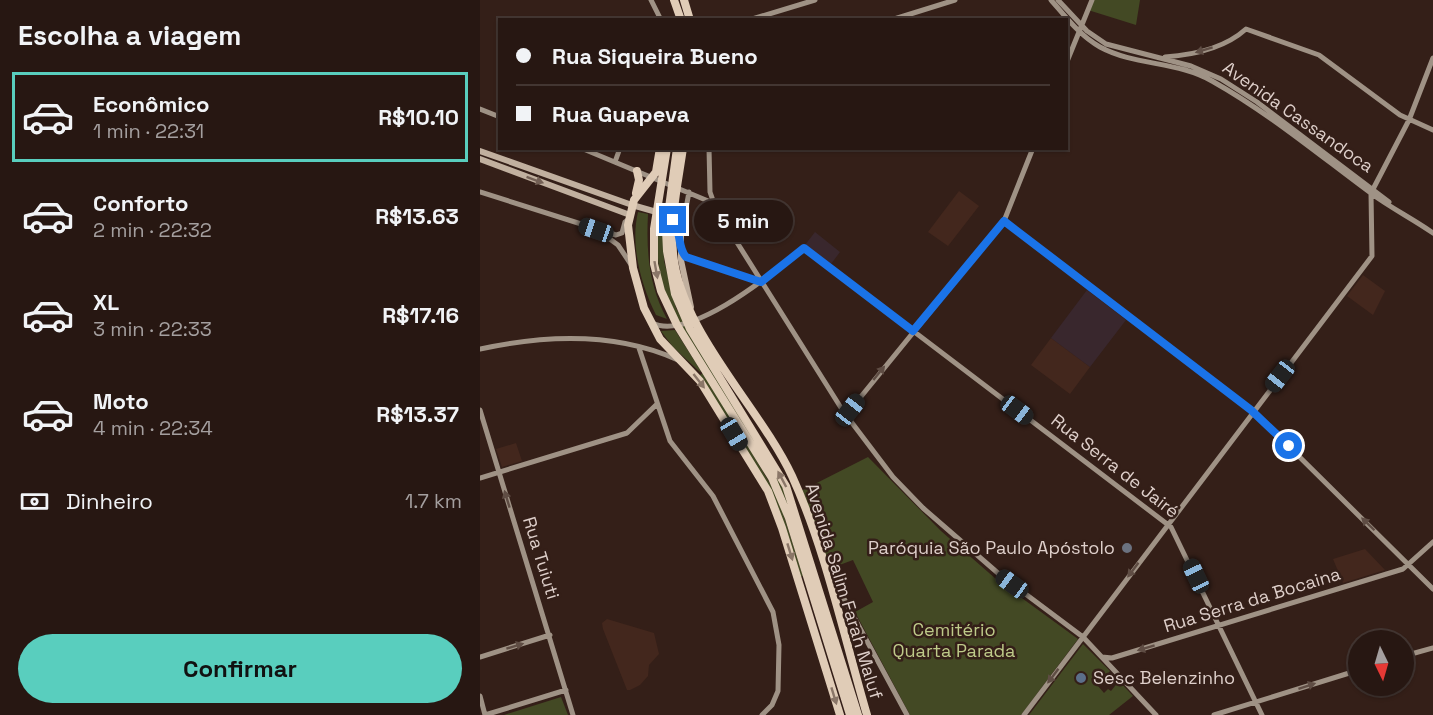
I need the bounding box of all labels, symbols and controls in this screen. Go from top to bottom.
text: Escolha a viagem [18,18,241,53]
text: Rua Siqueira Bueno [552,42,758,70]
one-way arrow [1195,46,1213,55]
street label: Avenida Cassandoca [1218,56,1378,177]
icon: car [21,90,75,144]
text: Econômico [93,90,210,118]
text: Rua Guapeva [552,100,690,128]
text: R$10.10 [378,103,459,131]
text: 1 min · 22:31 [93,118,204,144]
one-way arrow [526,175,544,185]
icon: car [21,189,75,243]
text: Conforto [93,189,188,217]
callout: 5 min [694,199,793,241]
text: R$13.63 [375,202,459,230]
route end [659,206,686,233]
text: 5 min [718,208,769,234]
car [576,216,616,244]
text: 2 min · 22:32 [93,217,212,243]
one-way arrow [652,260,661,279]
icon: car [21,288,75,342]
text: XL [93,288,119,316]
text: R$17.16 [382,301,459,329]
text: 3 min · 22:33 [93,316,212,342]
car [1262,356,1298,396]
one-way arrow [873,365,886,381]
one-way arrow [693,373,706,389]
icon: car [21,387,75,441]
text: Moto [93,387,149,415]
car [832,390,868,430]
car [997,392,1037,428]
text: R$13.37 [376,400,459,428]
street label: Rua Serra de Jairé [1047,408,1184,523]
car [717,414,751,454]
text: 4 min · 22:34 [93,415,213,441]
route start [1275,432,1302,459]
one-way arrow [777,471,787,488]
street label: Avenida Salim Farah Maluf [801,480,888,702]
icon: cash [18,485,51,518]
text: Dinheiro [66,487,153,515]
text: 1.7 km [405,488,462,514]
one-way arrow [502,490,512,508]
street label: Rua Tuiuti [518,514,565,602]
one-way arrow [1362,518,1376,532]
place label: Paróquia São Paulo Apóstolo [868,536,1115,559]
marker: Paróquia São Paulo Apóstolo [1120,541,1134,555]
one-way arrow [786,543,795,561]
car [1180,556,1212,596]
one-way arrow [1127,562,1139,578]
street label: Rua Serra da Bocaina [1161,562,1343,637]
car [992,566,1032,602]
park label: Cemitério Quarta Parada [893,618,1015,662]
north arrow [1348,630,1414,696]
map controls [1348,630,1414,696]
button: Confirmar [18,634,462,703]
one-way arrow [506,641,524,650]
one-way arrow [1137,644,1155,653]
place label: Sesc Belenzinho [1093,666,1235,689]
one-way arrow [1047,668,1060,684]
marker: Sesc Belenzinho [1074,671,1088,685]
one-way arrow [1298,681,1316,690]
one-way arrow [830,687,840,705]

